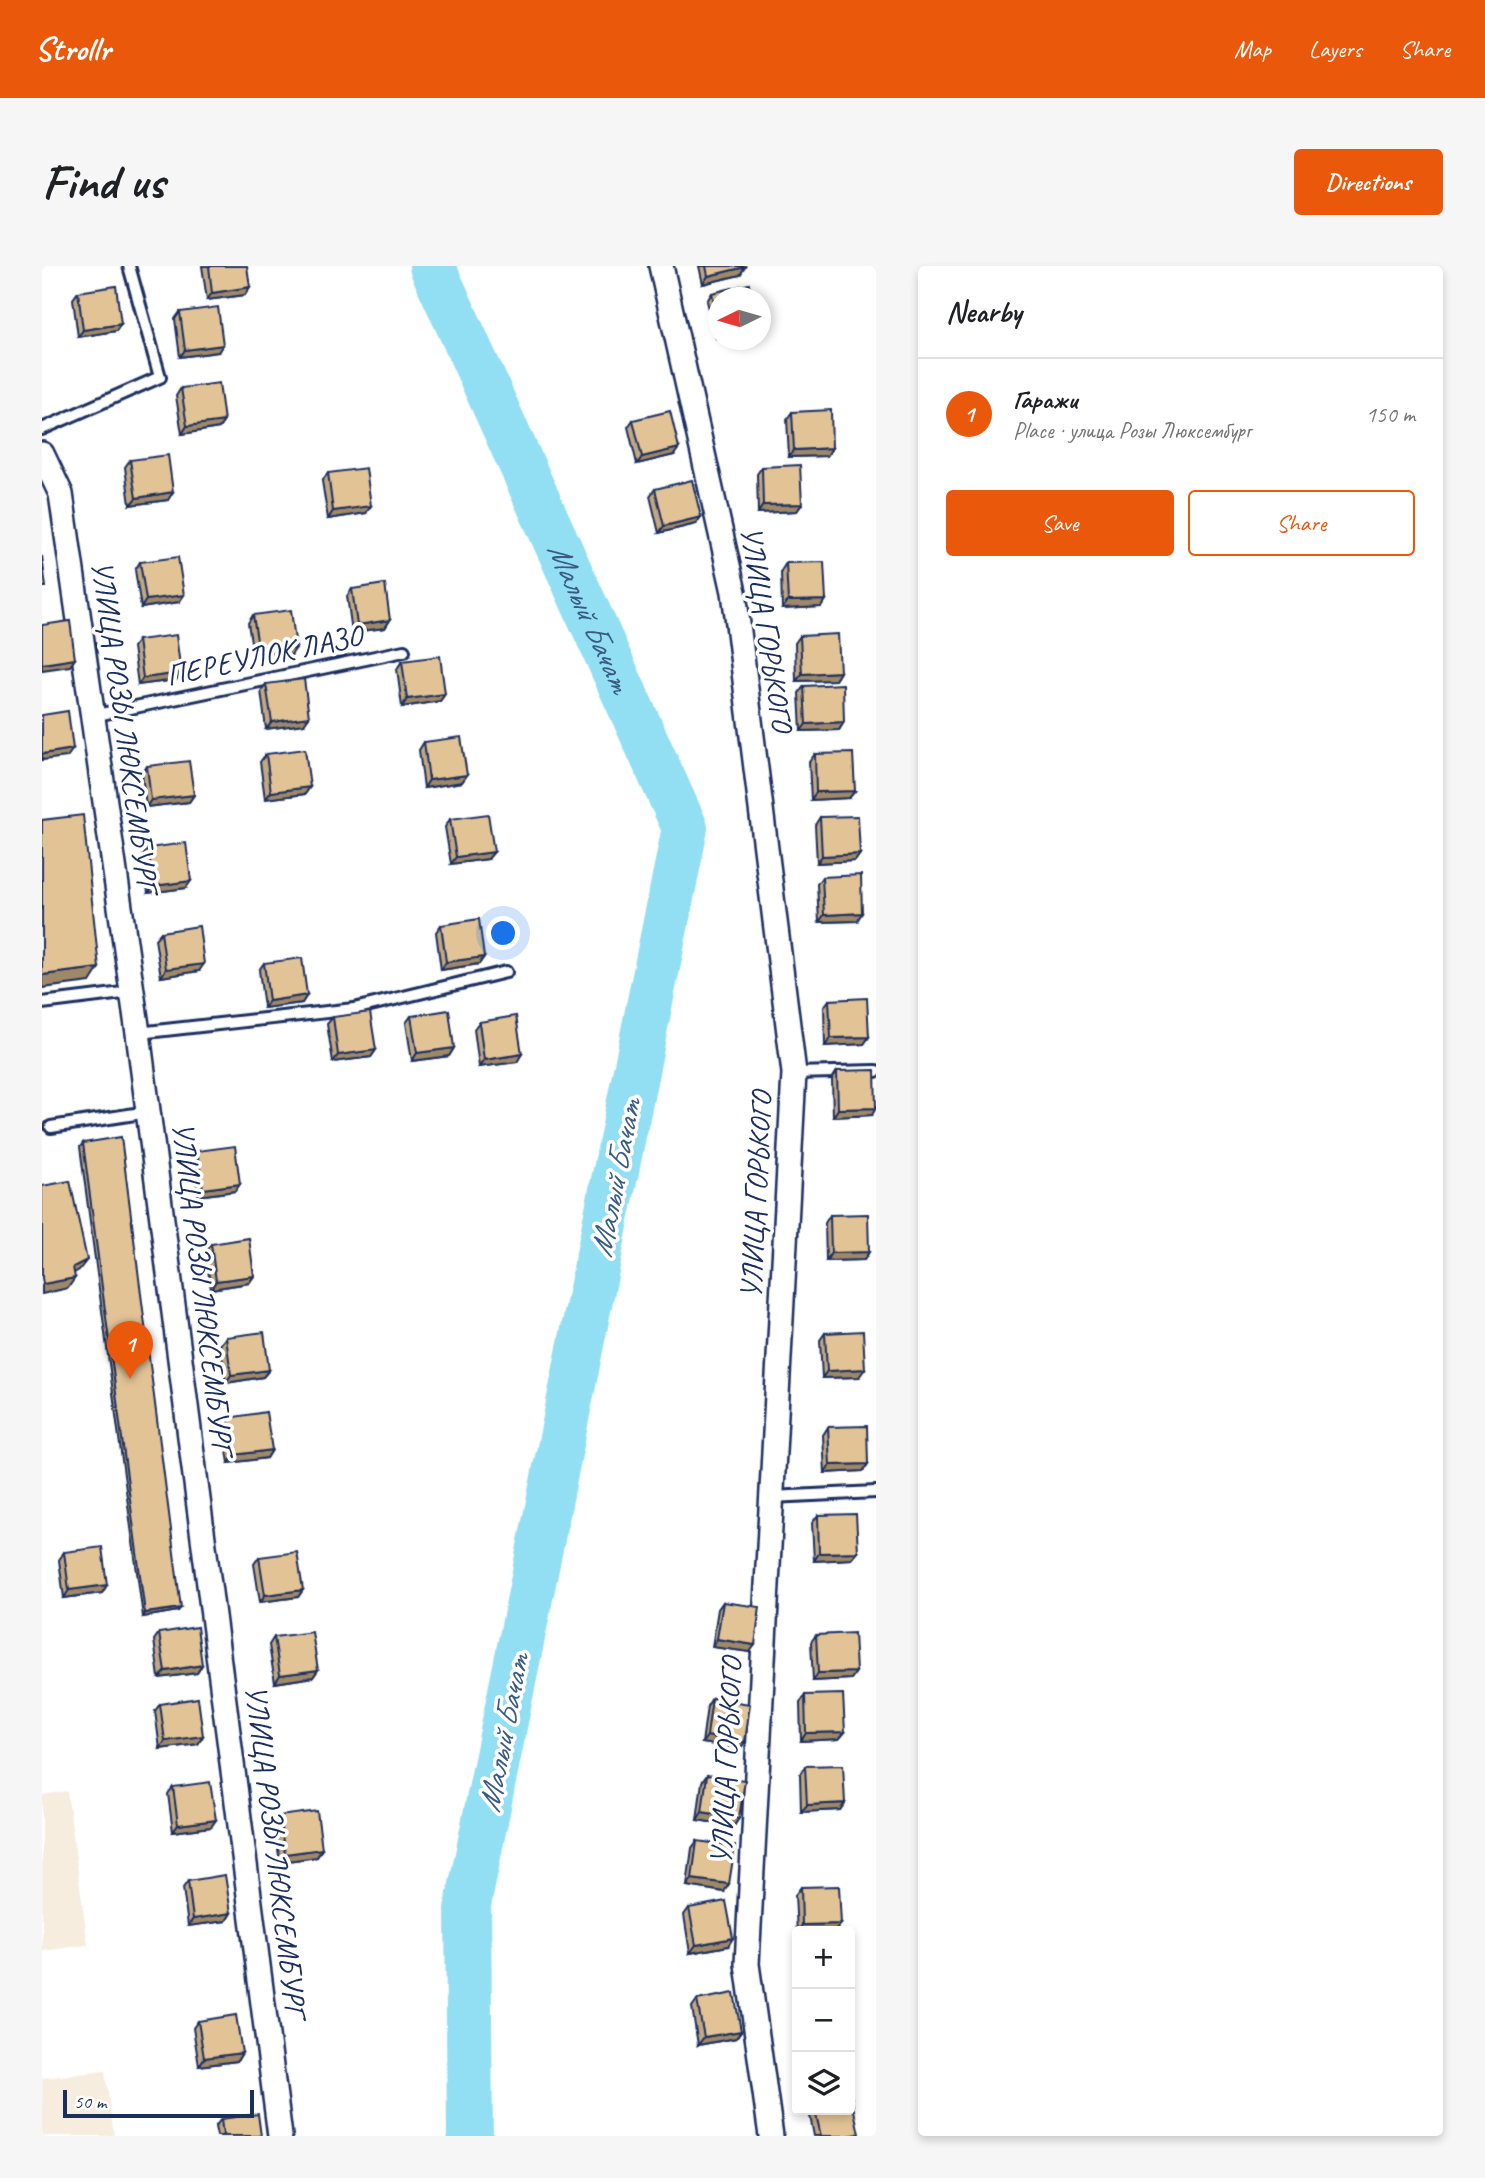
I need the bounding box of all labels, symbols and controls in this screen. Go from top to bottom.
text: Strollr [35,28,110,70]
text: Map [1234,34,1271,64]
text: Layers [1309,34,1362,64]
text: Share [1400,34,1450,64]
button: Directions [1294,149,1443,215]
text: Find us [42,151,164,213]
north arrow [708,287,771,350]
text: Nearby [946,293,1022,331]
text: Гаражи [1013,383,1077,416]
text: 1 [964,400,974,429]
text: 150 m [1366,400,1415,429]
text: Place · улица Розы Люксембург [1013,416,1251,445]
button: Save [946,490,1174,556]
button: Share [1188,490,1415,556]
street label: УЛИЦА ГОРЬКОГО [732,524,802,737]
water label: Малый Бачат [538,536,643,702]
street label: УЛИЦА РОЗЫ ЛЮКСЕМБУРГ [83,558,168,900]
street label: ПЕРЕУЛОК ЛАЗО [163,615,369,694]
your location [486,916,520,950]
street label: УЛИЦА ГОРЬКОГО [732,1088,781,1299]
water label: Малый Бачат [580,1092,652,1260]
street label: УЛИЦА РОЗЫ ЛЮКСЕМБУРГ [164,1120,243,1462]
pin: 1 [107,1321,153,1379]
water label: Малый Бачат [468,1647,540,1815]
street label: УЛИЦА ГОРЬКОГО [702,1654,751,1865]
street label: УЛИЦА РОЗЫ ЛЮКСЕМБУРГ [237,1683,316,2025]
map controls [792,1926,855,2115]
button: + [792,1926,855,1989]
button: − [792,1989,855,2052]
button: layers [792,2052,855,2115]
scale bar [63,2087,254,2119]
text: 50 m [74,2090,106,2114]

